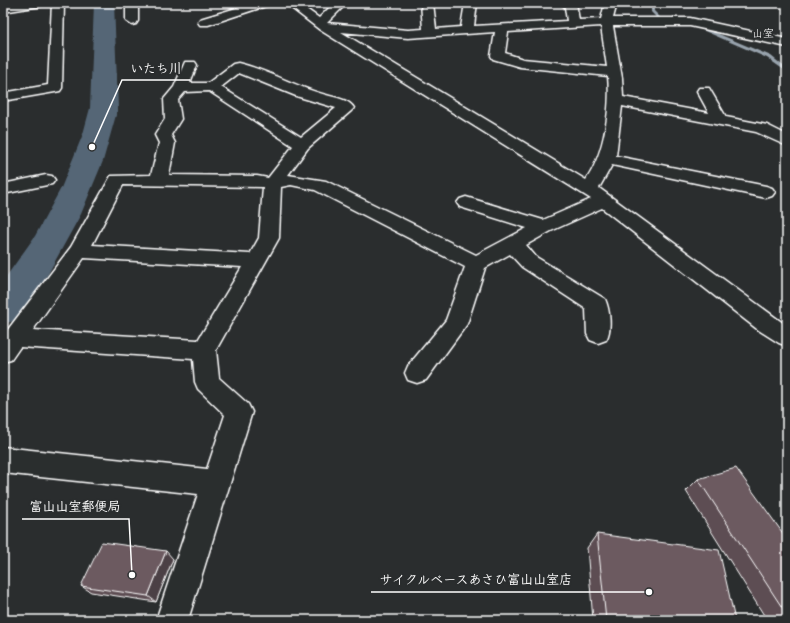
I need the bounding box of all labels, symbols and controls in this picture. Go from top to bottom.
district label: 山室 [752,27,774,40]
callout: いたち川 [122,55,190,80]
text: いたち川 [130,61,182,77]
callout: 富山山室郵便局 [22,494,129,519]
text: 富山山室郵便局 [29,499,121,515]
callout: サイクルベースあさひ富山山室店 [371,567,582,592]
text: サイクルベースあさひ富山山室店 [380,572,572,588]

